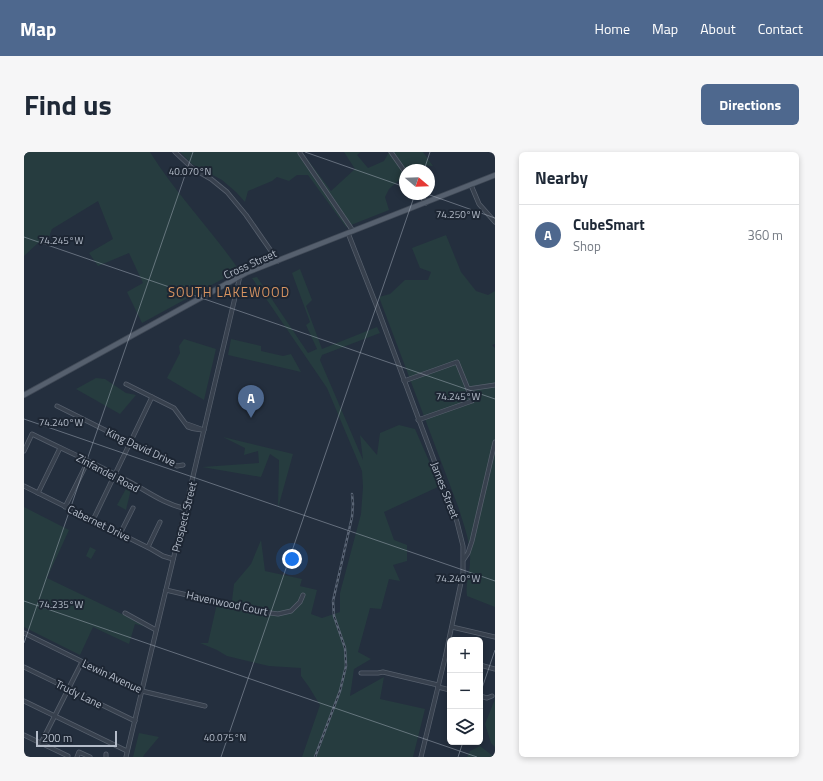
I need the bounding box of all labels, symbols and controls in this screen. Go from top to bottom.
text: Map [20,14,56,43]
text: Home [595,18,630,39]
text: Map [652,18,678,39]
text: About [700,18,736,39]
text: Contact [758,18,803,39]
text: Find us [24,83,112,126]
button: Directions [701,84,799,125]
text: 40.070°N [169,164,211,179]
north arrow [399,164,435,200]
text: Nearby [535,165,588,191]
text: 74.250°W [436,207,480,222]
text: CubeSmart [573,213,645,236]
text: A [544,225,552,245]
text: 360 m [747,225,783,245]
text: 74.245°W [39,233,83,248]
text: Shop [573,236,601,256]
street label: Cross Street [221,245,279,283]
district label: SOUTH LAKEWOOD [168,282,290,302]
pin: A [238,385,264,418]
text: 74.245°W [436,389,480,404]
text: 74.240°W [39,415,83,430]
street label: King David Drive [104,424,179,470]
street label: Zinfandel Road [74,450,143,496]
street label: James Street [427,459,463,521]
street label: Prospect Street [168,480,200,554]
street label: Cabernet Drive [65,501,134,545]
your location [282,549,302,569]
text: 74.240°W [436,571,480,586]
street label: Havenwood Court [185,587,269,619]
text: 74.235°W [39,597,83,612]
map controls [447,637,483,745]
button: + [447,637,483,673]
street label: Lewin Avenue [80,655,145,697]
button: − [447,673,483,709]
street label: Trudy Lane [53,676,106,712]
button: layers [447,709,483,745]
scale bar [36,729,117,748]
text: 200 m [42,730,72,746]
text: 40.075°N [204,730,246,745]

